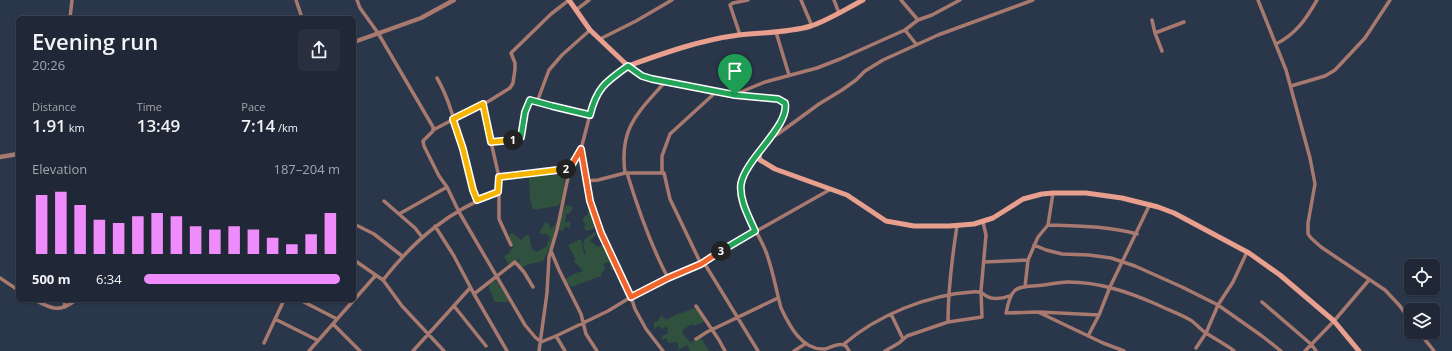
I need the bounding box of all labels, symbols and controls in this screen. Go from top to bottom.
text: Evening run [32,26,158,56]
button: share [298,29,340,71]
pin [718,54,752,95]
text: 20:26 [32,56,65,74]
icon: arrive [724,60,746,82]
text: Distance [32,99,76,114]
text: Time [137,99,162,114]
text: Pace [241,99,266,114]
text: 1.91 [32,114,66,137]
text: 13:49 [137,114,180,137]
text: 7:14 [241,114,275,137]
text: km [66,120,85,135]
text: /km [275,120,298,135]
pin: 1 [503,130,523,150]
text: 1 [510,132,516,147]
pin: 2 [556,159,576,179]
text: Elevation [32,160,87,178]
text: 187–204 m [273,160,340,178]
text: 2 [563,161,569,176]
pin: 3 [711,241,731,261]
text: 3 [718,243,724,258]
map controls [1404,259,1440,339]
button: locate [1404,259,1440,295]
text: 500 m [32,270,70,288]
text: 6:34 [96,270,122,288]
button: layers [1404,303,1440,339]

